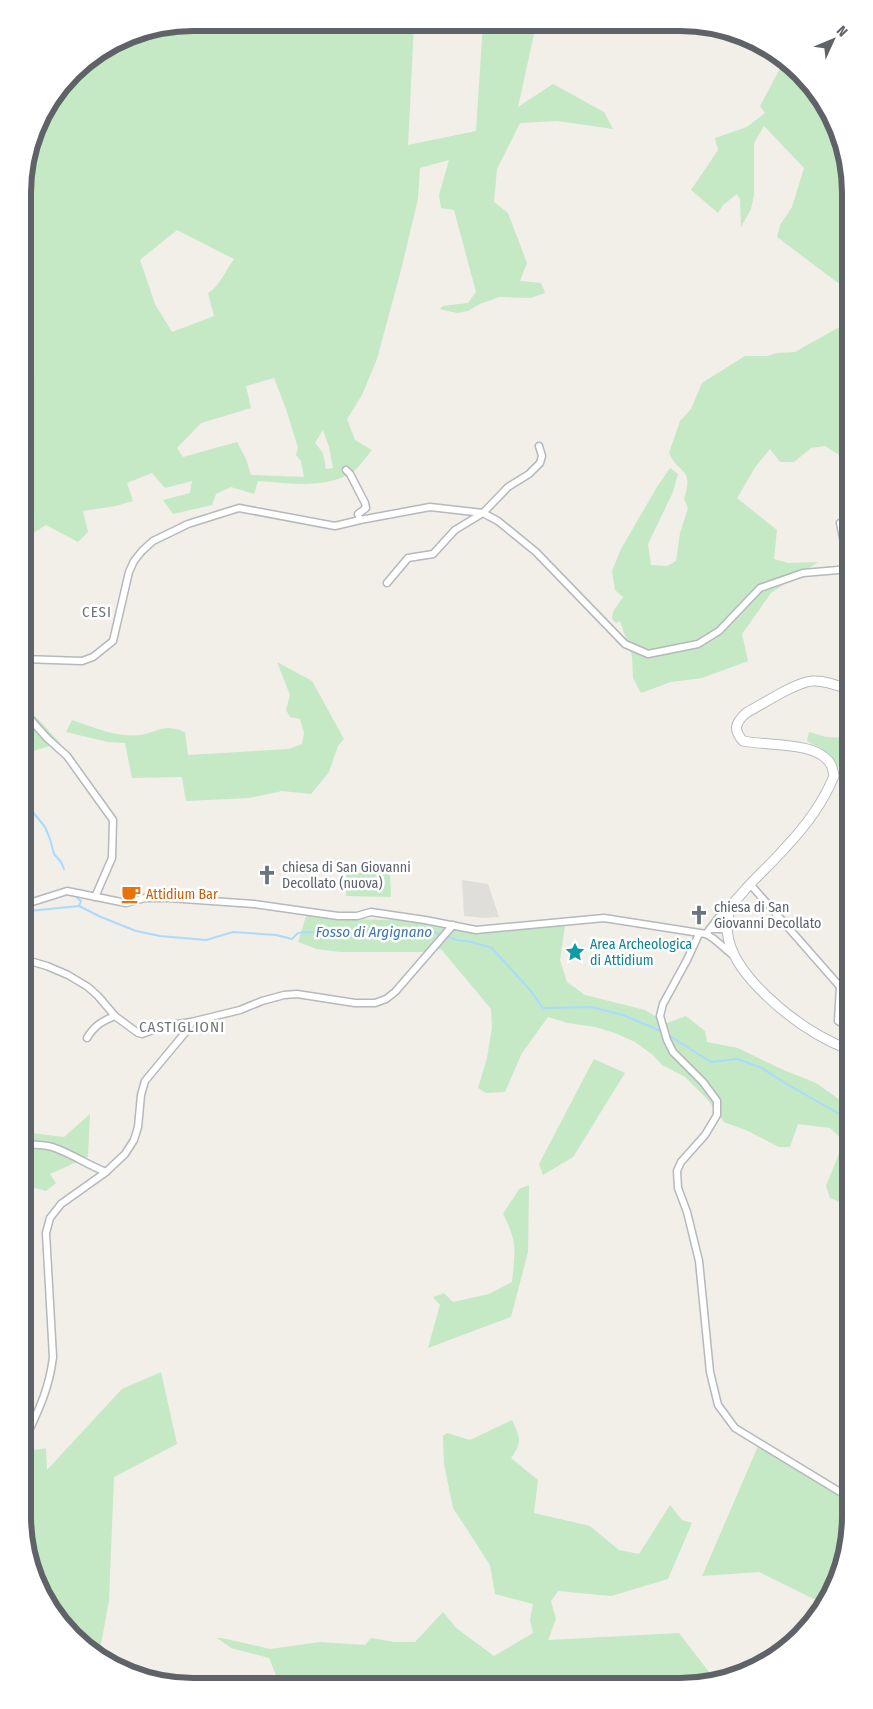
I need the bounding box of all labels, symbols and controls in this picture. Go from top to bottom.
north arrow [808,15,858,65]
text: N [833,22,851,40]
district label: CESI [82,603,112,621]
place label: chiesa di San Giovanni Decollato (nuova) [282,859,411,892]
church icon: chiesa di San Giovanni Decollato (nuova) [256,864,278,886]
cafe icon: Attidium Bar [120,883,142,905]
place label: Attidium Bar [146,886,218,903]
place label: chiesa di San Giovanni Decollato [714,899,821,932]
church icon: chiesa di San Giovanni Decollato [688,904,710,926]
water label: Fosso di Argignano [316,923,432,941]
place label: Area Archeologica di Attidium [590,936,692,969]
place icon: Area Archeologica di Attidium [564,941,586,963]
district label: CASTIGLIONI [139,1018,225,1036]

